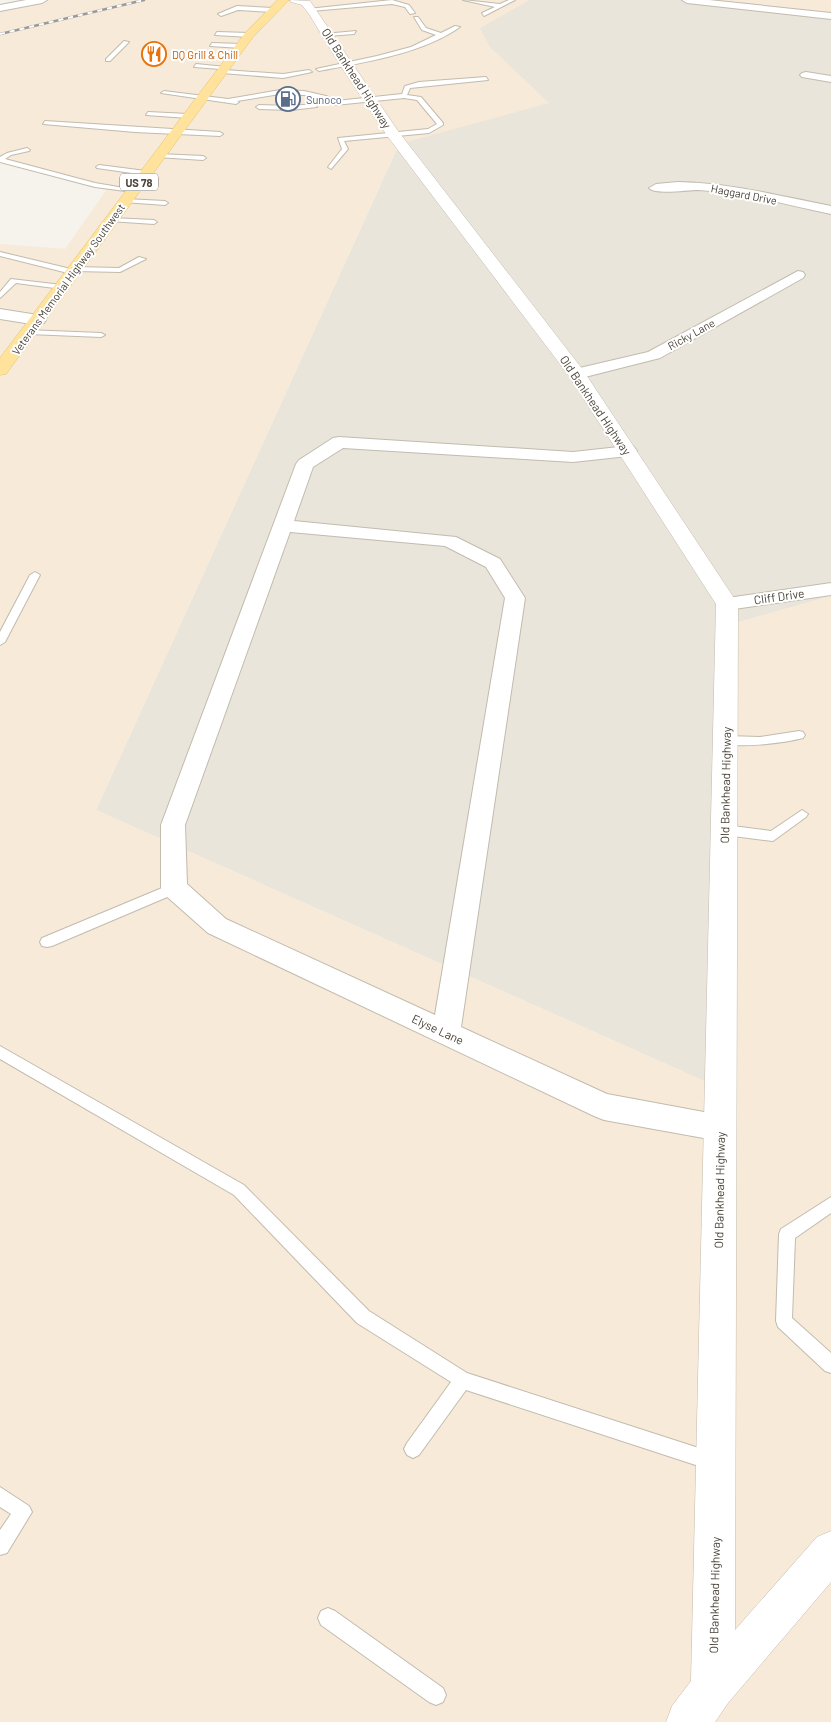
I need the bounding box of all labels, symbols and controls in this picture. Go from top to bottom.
street label: Old Bankhead Highway [319,25,395,131]
restaurant icon: DQ Grill & Chill [141,41,167,67]
place label: DQ Grill & Chill [172,48,238,61]
fuel station icon: Sunoco [275,86,301,112]
place label: Sunoco [306,93,342,106]
road number: US 78 [120,173,158,190]
street label: Haggard Drive [710,181,778,207]
street label: Veterans Memorial Highway Southwest [9,201,127,357]
street label: Ricky Lane [665,316,717,352]
street label: Old Bankhead Highway [558,353,635,458]
street label: Cliff Drive [753,586,805,606]
street label: Old Bankhead Highway [717,726,733,844]
street label: Elyse Lane [410,1011,466,1047]
street label: Old Bankhead Highway [711,1131,727,1249]
street label: Old Bankhead Highway [706,1536,722,1654]

